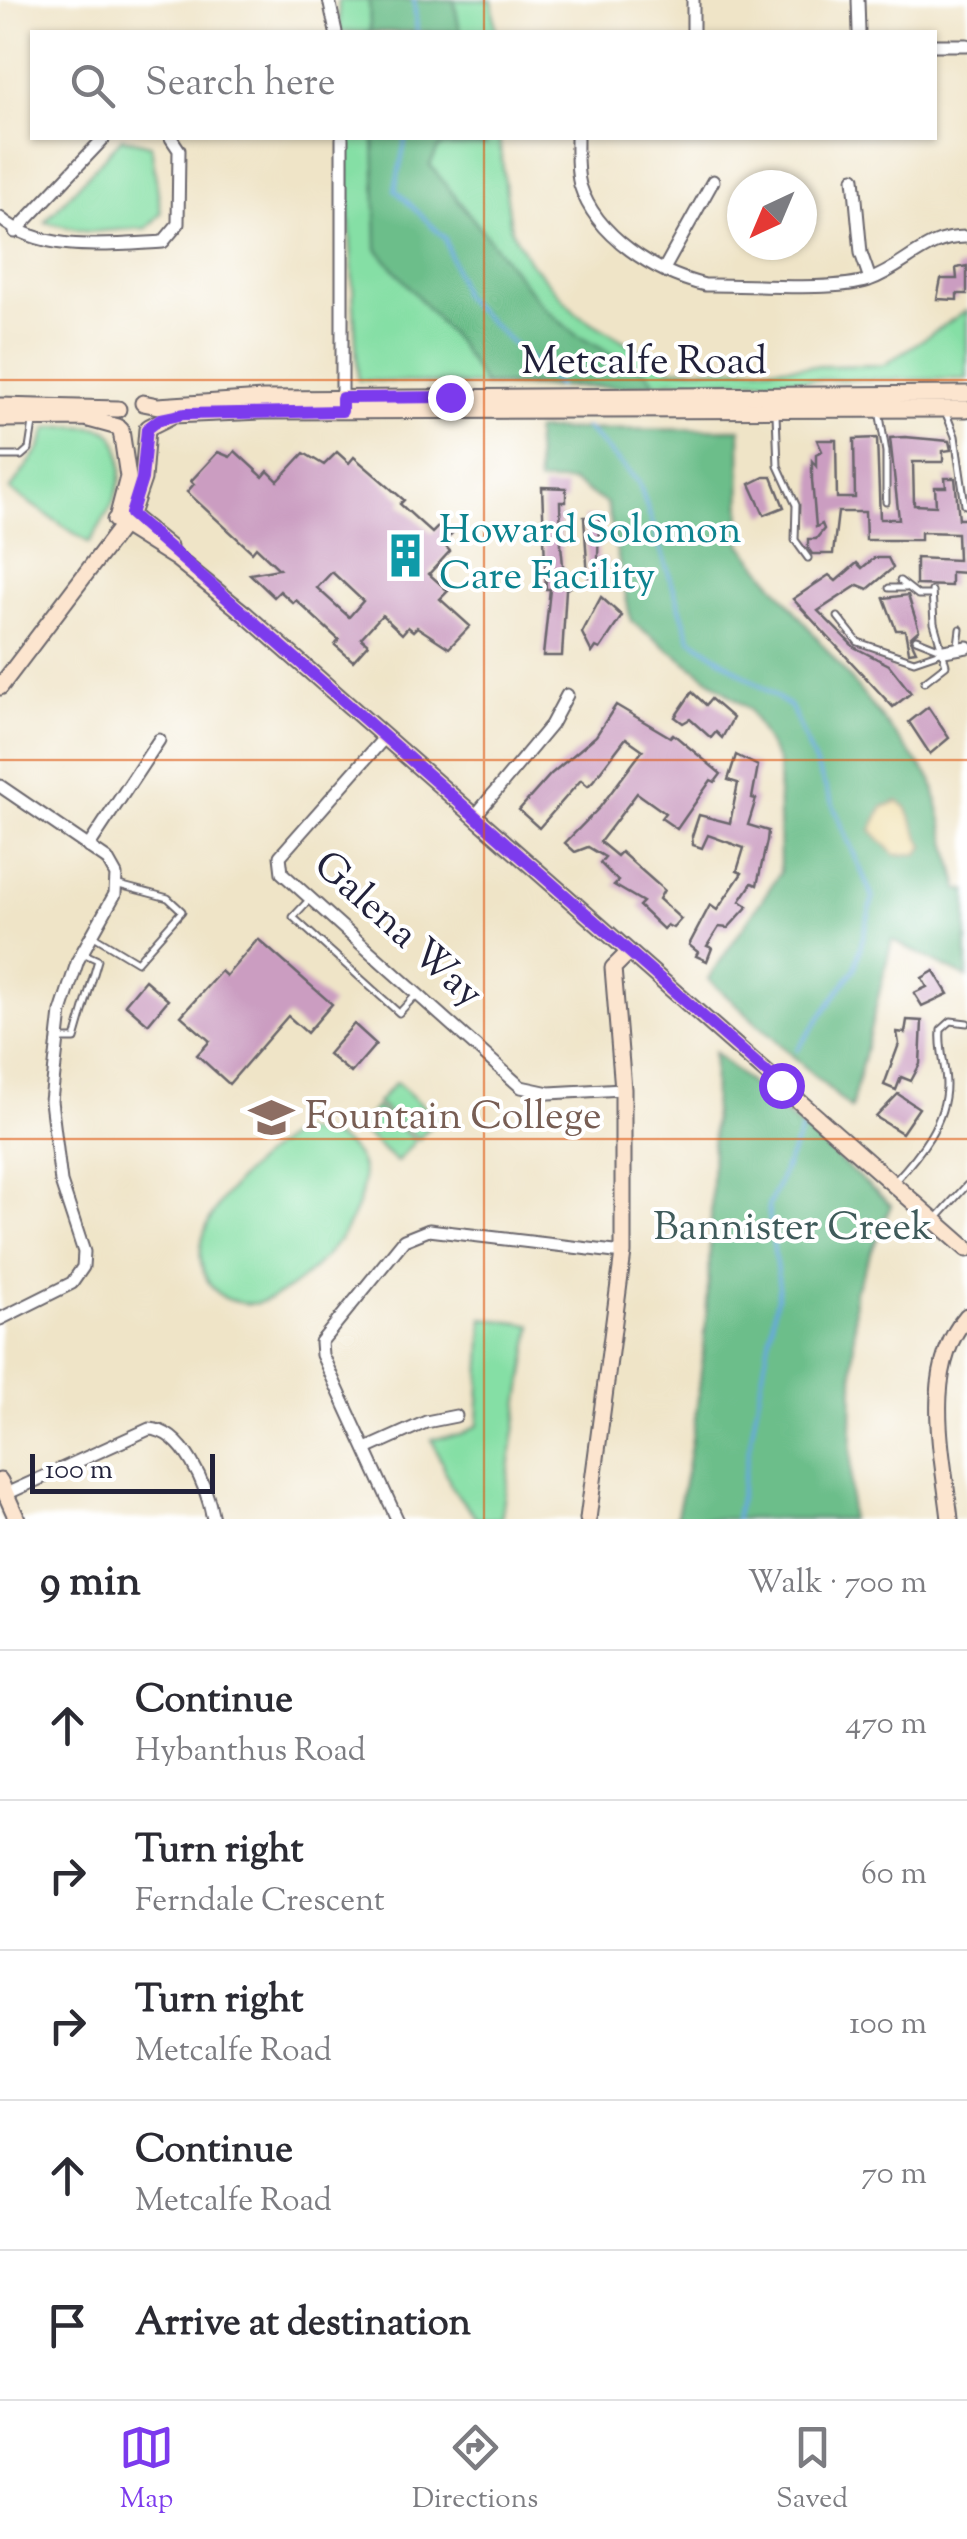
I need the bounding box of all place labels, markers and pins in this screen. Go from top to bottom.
place label: Howard Solomon Care Facility [439,504,742,607]
building icon: Howard Solomon Care Facility [382,531,430,579]
place label: Fountain College [305,1090,602,1147]
school or university icon: Fountain College [248,1094,296,1142]

